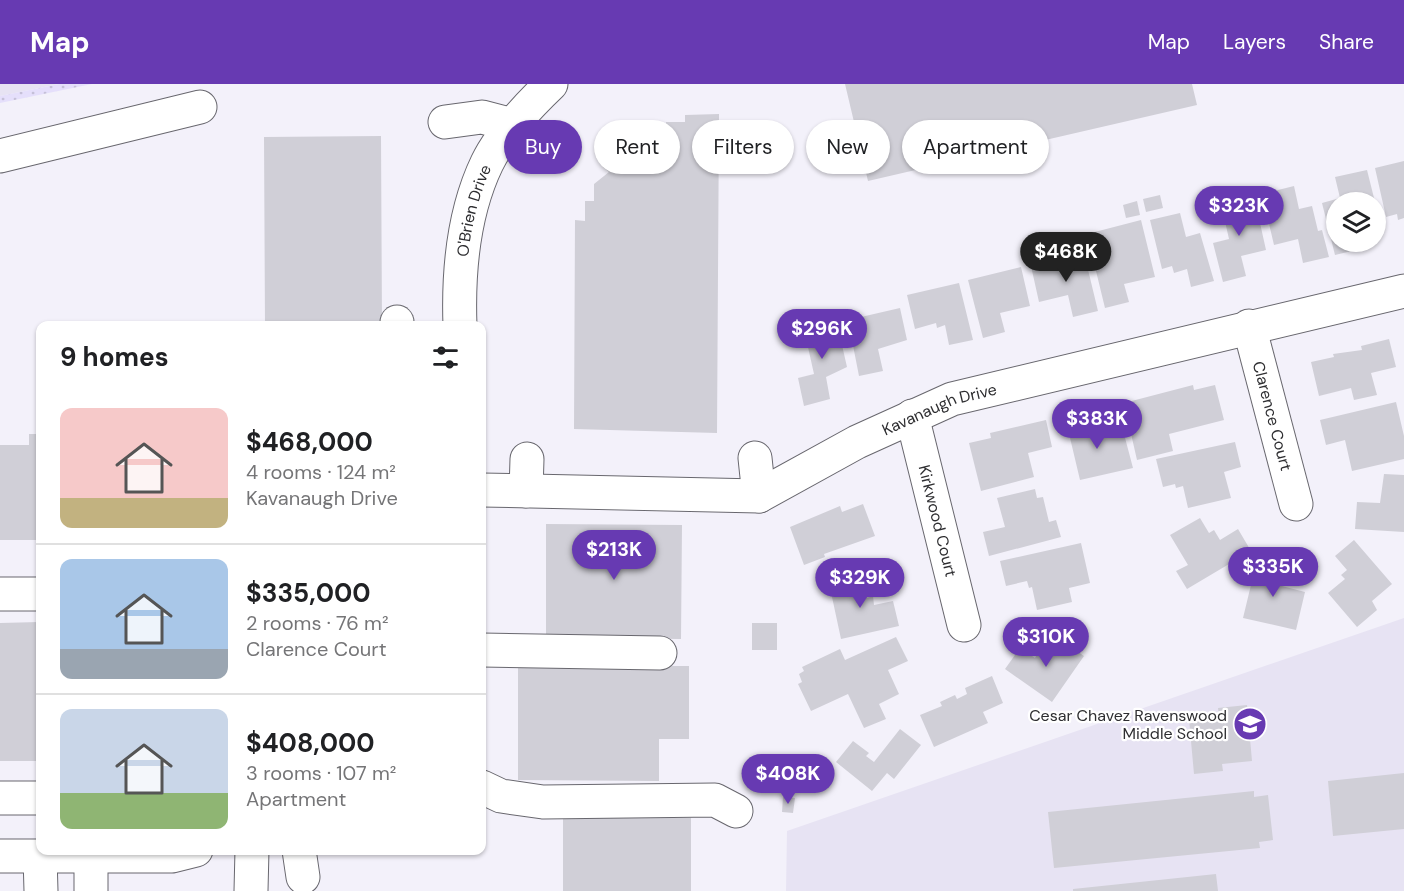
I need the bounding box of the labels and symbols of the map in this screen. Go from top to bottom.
street label: O'Brien Drive [452,161,496,258]
pin: $323K [1197,186,1281,237]
pin: $468K [1024,232,1108,283]
pin: $296K [780,309,864,360]
street label: Clarence Court [1248,359,1297,473]
street label: Kavanaugh Drive [879,379,999,440]
pin: $383K [1055,399,1139,450]
street label: Kirkwood Court [914,463,962,579]
pin: $213K [572,530,656,581]
pin: $335K [1231,547,1315,598]
pin: $329K [818,558,902,609]
pin: $310K [1004,617,1088,668]
place label: Cesar Chavez Ravenswood Middle School [1029,705,1227,744]
school or university icon: Cesar Chavez Ravenswood Middle School [1232,706,1268,742]
pin: $408K [746,754,830,805]

